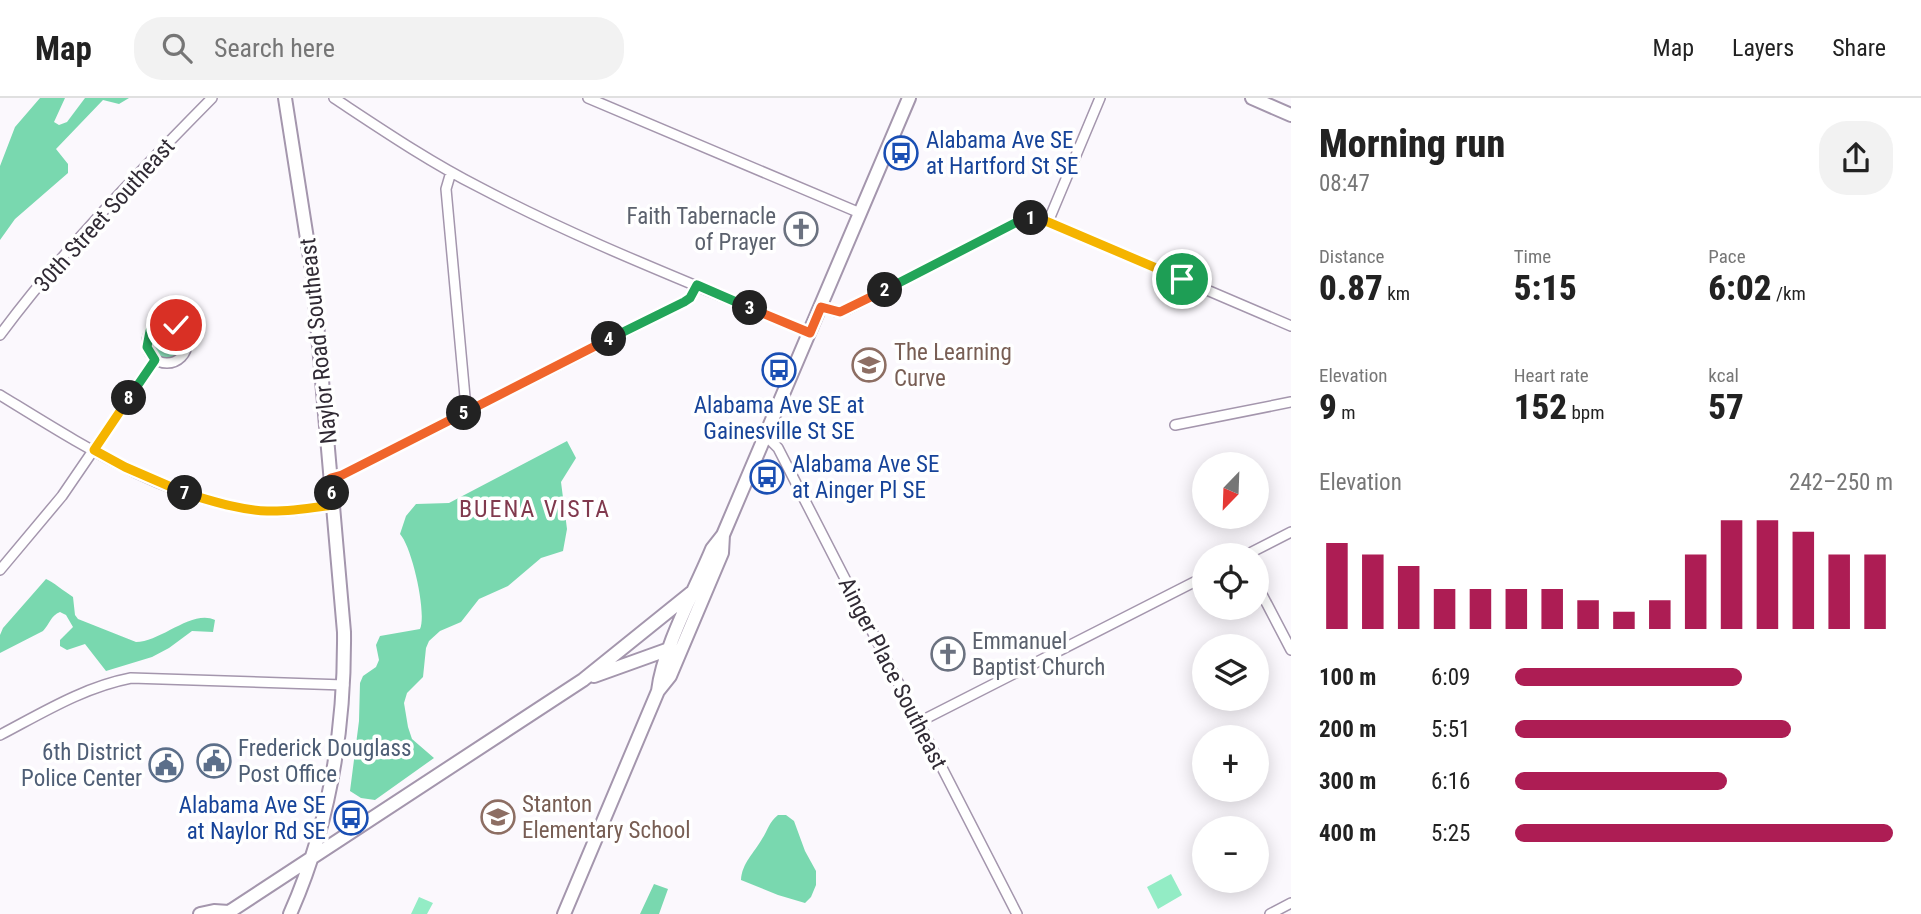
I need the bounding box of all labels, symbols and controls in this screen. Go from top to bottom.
search box [134,17,624,80]
text: Map [35,29,92,68]
icon: search [158,29,196,67]
text: Search here [214,33,335,63]
text: Map [1653,34,1694,62]
text: Layers [1732,34,1794,62]
text: Share [1832,34,1886,62]
button: share [1819,121,1893,195]
text: Morning run [1319,122,1505,166]
place label: Alabama Ave SE at Hartford St SE [926,127,1078,180]
street label: 30th Street Southeast [29,133,180,297]
bus stop icon: Alabama Ave SE at Hartford St SE [882,134,920,172]
text: 08:47 [1319,170,1370,197]
pin: 1 [1014,200,1048,236]
place label: Faith Tabernacle of Prayer [627,203,776,256]
text: 1 [1026,206,1035,229]
church icon: Faith Tabernacle of Prayer [782,210,820,248]
street label: Naylor Road Southeast [294,237,343,445]
text: Distance [1319,245,1384,268]
text: Time [1514,245,1551,268]
text: Pace [1708,245,1746,268]
pin [1152,249,1212,309]
icon: arrive [1163,260,1201,298]
text: 0.87 [1319,268,1383,309]
text: 5:15 [1514,268,1577,309]
text: 6:02 [1708,268,1772,309]
pin: 2 [868,272,903,308]
text: 2 [880,278,889,301]
text: km [1383,282,1410,305]
text: /km [1772,282,1806,305]
pin: 3 [732,290,768,326]
pin [146,295,206,355]
text: 3 [745,296,754,319]
icon: check [157,306,195,344]
pin: 4 [592,322,626,356]
text: 4 [604,327,613,350]
place label: The Learning Curve [894,339,1012,392]
school or university icon: The Learning Curve [850,346,888,384]
bus stop icon: Alabama Ave SE at Gainesville St SE [760,351,798,389]
text: Elevation [1319,364,1387,387]
text: Heart rate [1514,364,1589,387]
text: kcal [1708,364,1739,387]
pin: 8 [111,380,146,416]
text: 8 [124,386,133,409]
text: 9 [1319,387,1337,428]
text: 152 [1514,387,1567,428]
text: 57 [1708,387,1744,428]
place label: Alabama Ave SE at Gainesville St SE [694,392,864,445]
pin: 5 [447,396,482,430]
text: 5 [459,401,468,424]
text: m [1337,401,1355,424]
text: bpm [1567,401,1604,424]
place label: Alabama Ave SE at Ainger Pl SE [792,451,939,504]
north arrow [1192,452,1269,528]
map controls [1192,452,1269,893]
bus stop icon: Alabama Ave SE at Ainger Pl SE [748,458,786,496]
text: Elevation [1319,469,1402,496]
text: 242–250 m [1789,469,1893,496]
pin: 7 [168,476,202,510]
pin: 6 [314,476,350,510]
text: 7 [180,481,189,504]
text: 6 [327,481,336,504]
district label: BUENA VISTA [459,495,611,523]
button: locate [1192,543,1269,620]
street label: Ainger Place Southeast [833,573,953,774]
place label: Emmanuel Baptist Church [972,628,1105,681]
button: layers [1192,634,1269,711]
church icon: Emmanuel Baptist Church [929,635,967,673]
text: 100 m [1319,664,1376,691]
text: 6:09 [1431,664,1470,691]
text: 200 m [1319,716,1376,743]
text: 5:51 [1431,716,1470,743]
button: + [1192,725,1269,802]
place label: Frederick Douglass Post Office [238,735,412,788]
place label: 6th District Police Center [21,739,142,792]
public building icon: Frederick Douglass Post Office [195,742,233,780]
public building icon: 6th District Police Center [147,746,185,784]
text: 300 m [1319,768,1376,795]
text: 6:16 [1431,768,1470,795]
place label: Stanton Elementary School [522,791,691,844]
place label: Alabama Ave SE at Naylor Rd SE [179,792,326,845]
school or university icon: Stanton Elementary School [479,798,517,836]
bus stop icon: Alabama Ave SE at Naylor Rd SE [332,799,370,837]
button: − [1192,816,1269,893]
text: 400 m [1319,820,1376,847]
text: 5:25 [1431,820,1470,847]

